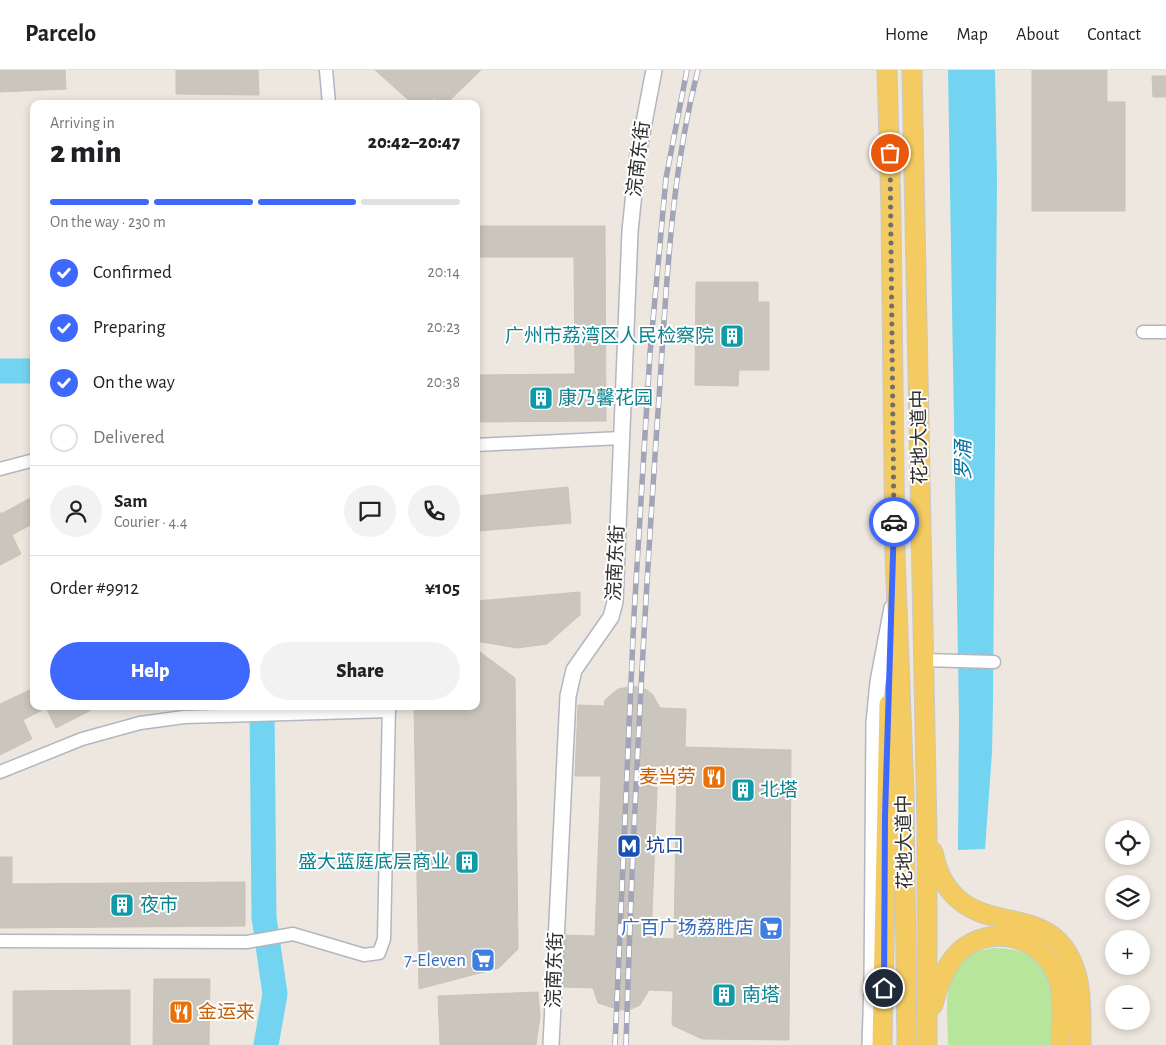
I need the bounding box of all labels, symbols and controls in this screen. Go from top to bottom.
text: Parcelo [25,22,96,46]
text: Home [885,26,928,44]
text: Map [956,26,988,44]
text: About [1016,26,1059,44]
text: Contact [1087,26,1141,44]
text: Arriving in [50,115,115,131]
street label: 浣南东街 [623,120,653,198]
pin [869,132,911,174]
text: 20:42–20:47 [368,133,460,152]
text: 2 min [50,136,122,168]
icon: bag [876,139,904,167]
text: On the way · 230 m [50,214,166,230]
icon: check [50,259,78,287]
text: Confirmed [93,263,172,282]
text: 20:14 [427,264,460,280]
icon: check [50,314,78,342]
text: Preparing [93,318,166,337]
text: 20:23 [427,319,460,335]
building icon: 广州市荔湾区人民检察院 [719,323,745,349]
place label: 广州市荔湾区人民检察院 [505,325,714,346]
icon: check [50,369,78,397]
text: On the way [93,373,175,392]
text: 20:38 [426,374,460,390]
building icon: 康乃馨花园 [528,385,554,411]
place label: 康乃馨花园 [558,387,653,408]
street label: 花地大道中 [909,389,930,485]
text: Delivered [93,428,165,447]
water label: 罗涌 [953,438,974,480]
button: person [50,485,102,537]
button: chat [344,485,396,537]
button: phone [408,485,460,537]
text: Sam [114,492,148,511]
courier [869,497,919,547]
icon: car [880,508,908,536]
text: Courier · 4.4 [114,514,187,530]
street label: 浣南东街 [603,524,627,601]
text: Order #9912 [50,579,139,598]
text: ¥105 [425,579,460,598]
button: Help [50,642,250,700]
button: Share [260,642,460,700]
restaurant icon: 麦当劳 [701,764,727,790]
place label: 麦当劳 [639,767,696,787]
building icon: 北塔 [730,777,756,803]
place label: 北塔 [760,780,798,800]
street label: 花地大道中 [894,794,915,890]
map controls [1105,820,1150,1030]
button: locate [1105,820,1150,865]
metro station icon: 坑口 [616,833,642,859]
place label: 坑口 [646,835,684,856]
building icon: 盛大蓝庭底层商业 [454,849,480,875]
place label: 盛大蓝庭底层商业 [298,851,450,872]
button: layers [1105,875,1150,920]
building icon: 夜市 [109,892,135,918]
place label: 夜市 [140,894,178,915]
supermarket icon: 广百广场荔胜店 [758,915,784,941]
place label: 广百广场荔胜店 [621,917,754,938]
button: + [1105,930,1150,975]
street label: 浣南东街 [542,932,566,1008]
supermarket icon: 7-Eleven [470,947,496,973]
place label: 7-Eleven [404,951,466,970]
pin [863,967,905,1009]
icon: home [870,974,898,1002]
building icon: 南塔 [711,982,737,1008]
place label: 南塔 [742,985,780,1005]
button: − [1105,985,1150,1030]
restaurant icon: 金运来 [168,999,194,1025]
place label: 金运来 [198,1001,255,1022]

